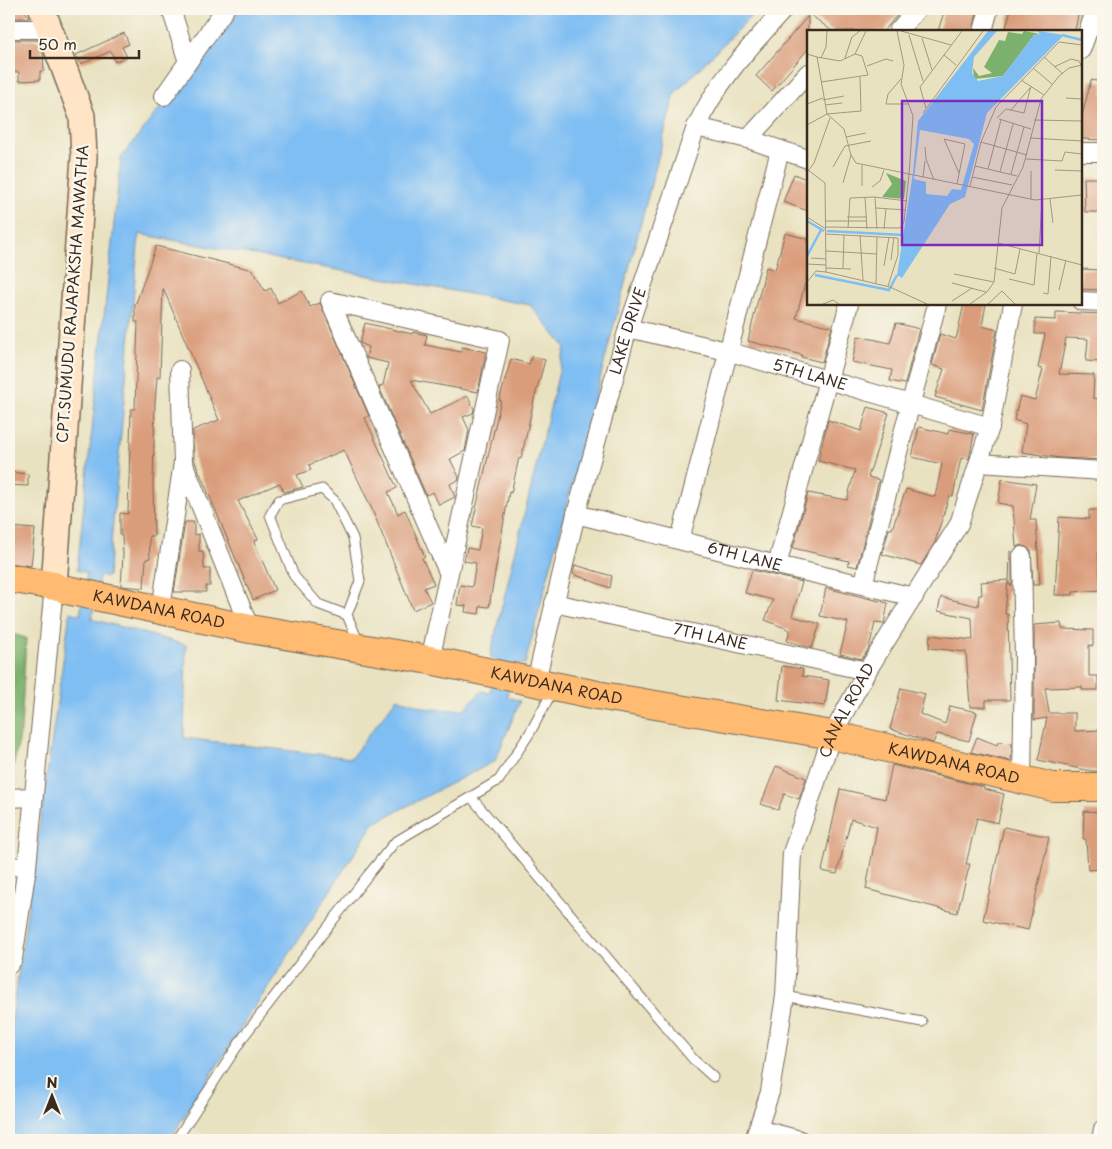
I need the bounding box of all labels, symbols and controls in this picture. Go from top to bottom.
scale bar [30,28,139,60]
inset map [807,30,1082,305]
text: 50 m [38,32,77,55]
street label: CPT.SUMUDU RAJAPAKSHA MAWATHA [50,144,93,444]
street label: LAKE DRIVE [603,284,651,377]
street label: 5TH LANE [770,352,850,395]
street label: 6TH LANE [705,535,785,576]
street label: KAWDANA ROAD [91,583,227,633]
street label: 7TH LANE [671,616,750,655]
street label: CANAL ROAD [812,658,880,761]
street label: KAWDANA ROAD [489,660,625,709]
street label: KAWDANA ROAD [886,736,1022,789]
north arrow [28,1072,78,1122]
text: N [46,1072,58,1093]

